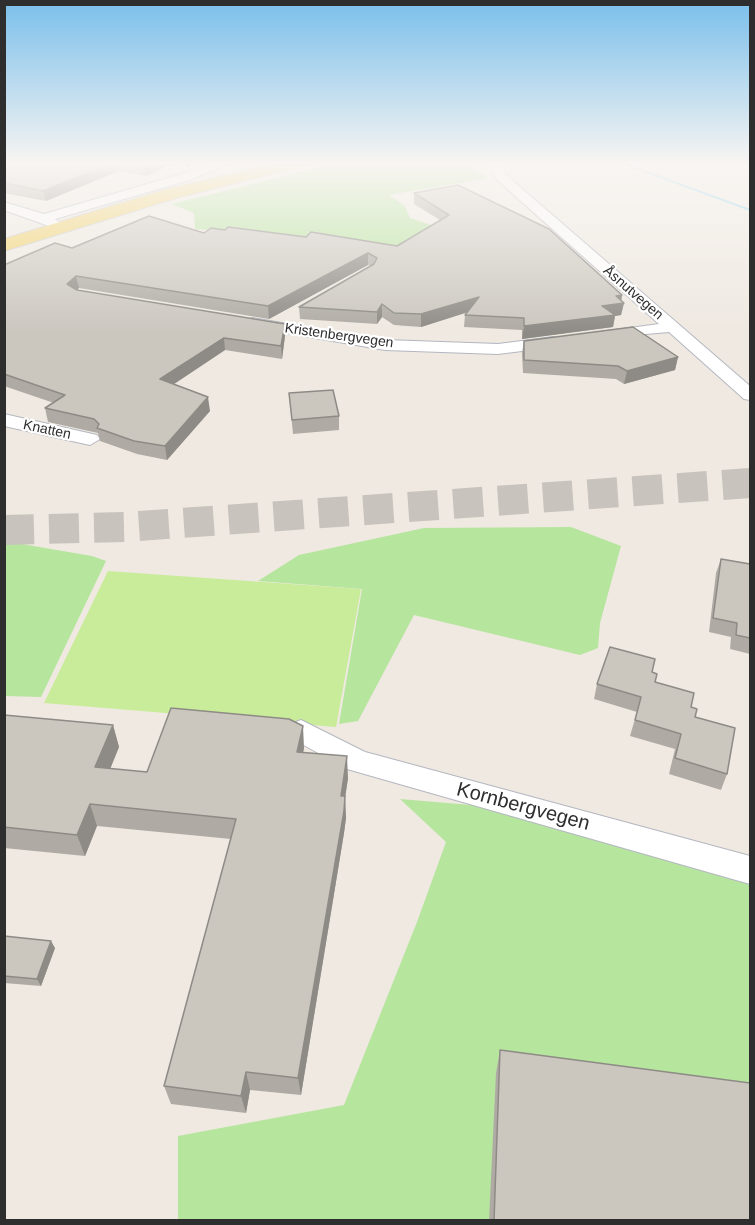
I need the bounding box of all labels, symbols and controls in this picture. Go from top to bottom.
street label: Åsnutvegen [600,262,666,324]
street label: Kristenbergvegen [283,320,395,352]
street label: Knatten [22,417,72,443]
street label: Kornbergvegen [454,778,592,836]

